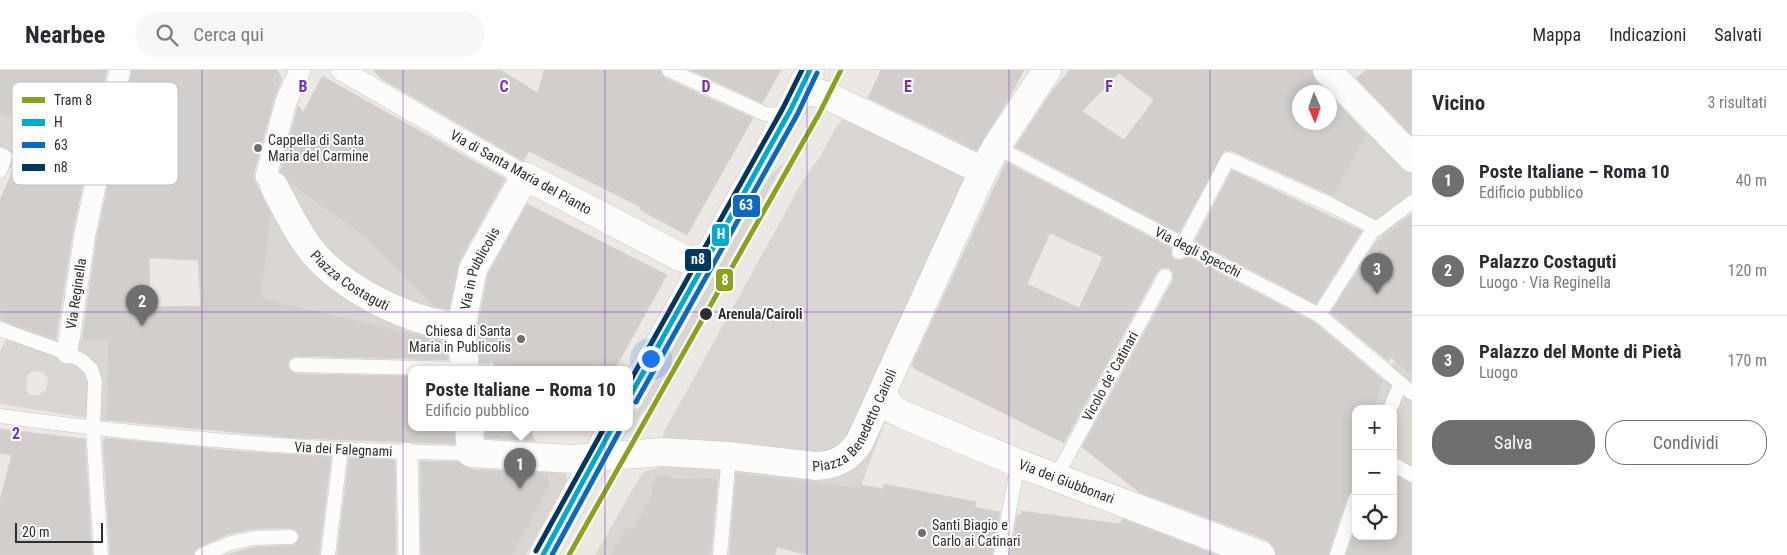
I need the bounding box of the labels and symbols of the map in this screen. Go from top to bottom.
text: B [299,77,308,96]
text: C [499,77,509,96]
text: D [701,77,711,96]
text: E [904,77,912,96]
text: F [1105,77,1113,96]
legend [12,82,178,185]
north arrow [1292,85,1337,130]
text: Tram 8 [54,92,92,108]
text: H [54,114,63,130]
street label: Via di Santa Maria del Pianto [447,126,595,218]
place label: Cappella di Santa Maria del Carmine [268,132,369,164]
text: 63 [54,137,68,153]
marker: Cappella di Santa Maria del Carmine [252,142,264,154]
text: n8 [54,159,68,175]
line badge: 63 [732,194,761,218]
text: 63 [739,197,753,213]
line badge: H [711,223,730,247]
street label: Via degli Specchi [1152,223,1244,281]
street label: Via in Publicolis [457,224,503,311]
text: H [717,226,725,242]
street label: Piazza Costaguti [307,247,392,314]
line badge: n8 [684,248,712,272]
text: n8 [691,251,705,267]
pin: 3 [1361,253,1393,294]
street label: Via Reginella [63,257,89,330]
line badge: 8 [715,268,734,292]
text: 8 [721,272,729,288]
pin: 2 [126,285,158,326]
marker: Arenula/Cairoli [698,306,714,322]
place label: Arenula/Cairoli [718,306,803,322]
place label: Chiesa di Santa Maria in Publicolis [409,323,511,355]
street label: Vicolo de' Catinari [1079,328,1141,424]
marker: Chiesa di Santa Maria in Publicolis [515,333,527,345]
your location [638,346,664,372]
street label: Piazza Benedetto Cairoli [812,366,900,474]
text: 2 [12,424,20,443]
street label: Via dei Falegnami [294,438,393,459]
pin: 1 [504,448,536,489]
street label: Via dei Giubbonari [1016,456,1117,507]
place label: Santi Biagio e Carlo ai Catinari [932,517,1020,549]
scale bar [15,520,102,543]
marker: Santi Biagio e Carlo ai Catinari [916,527,928,539]

